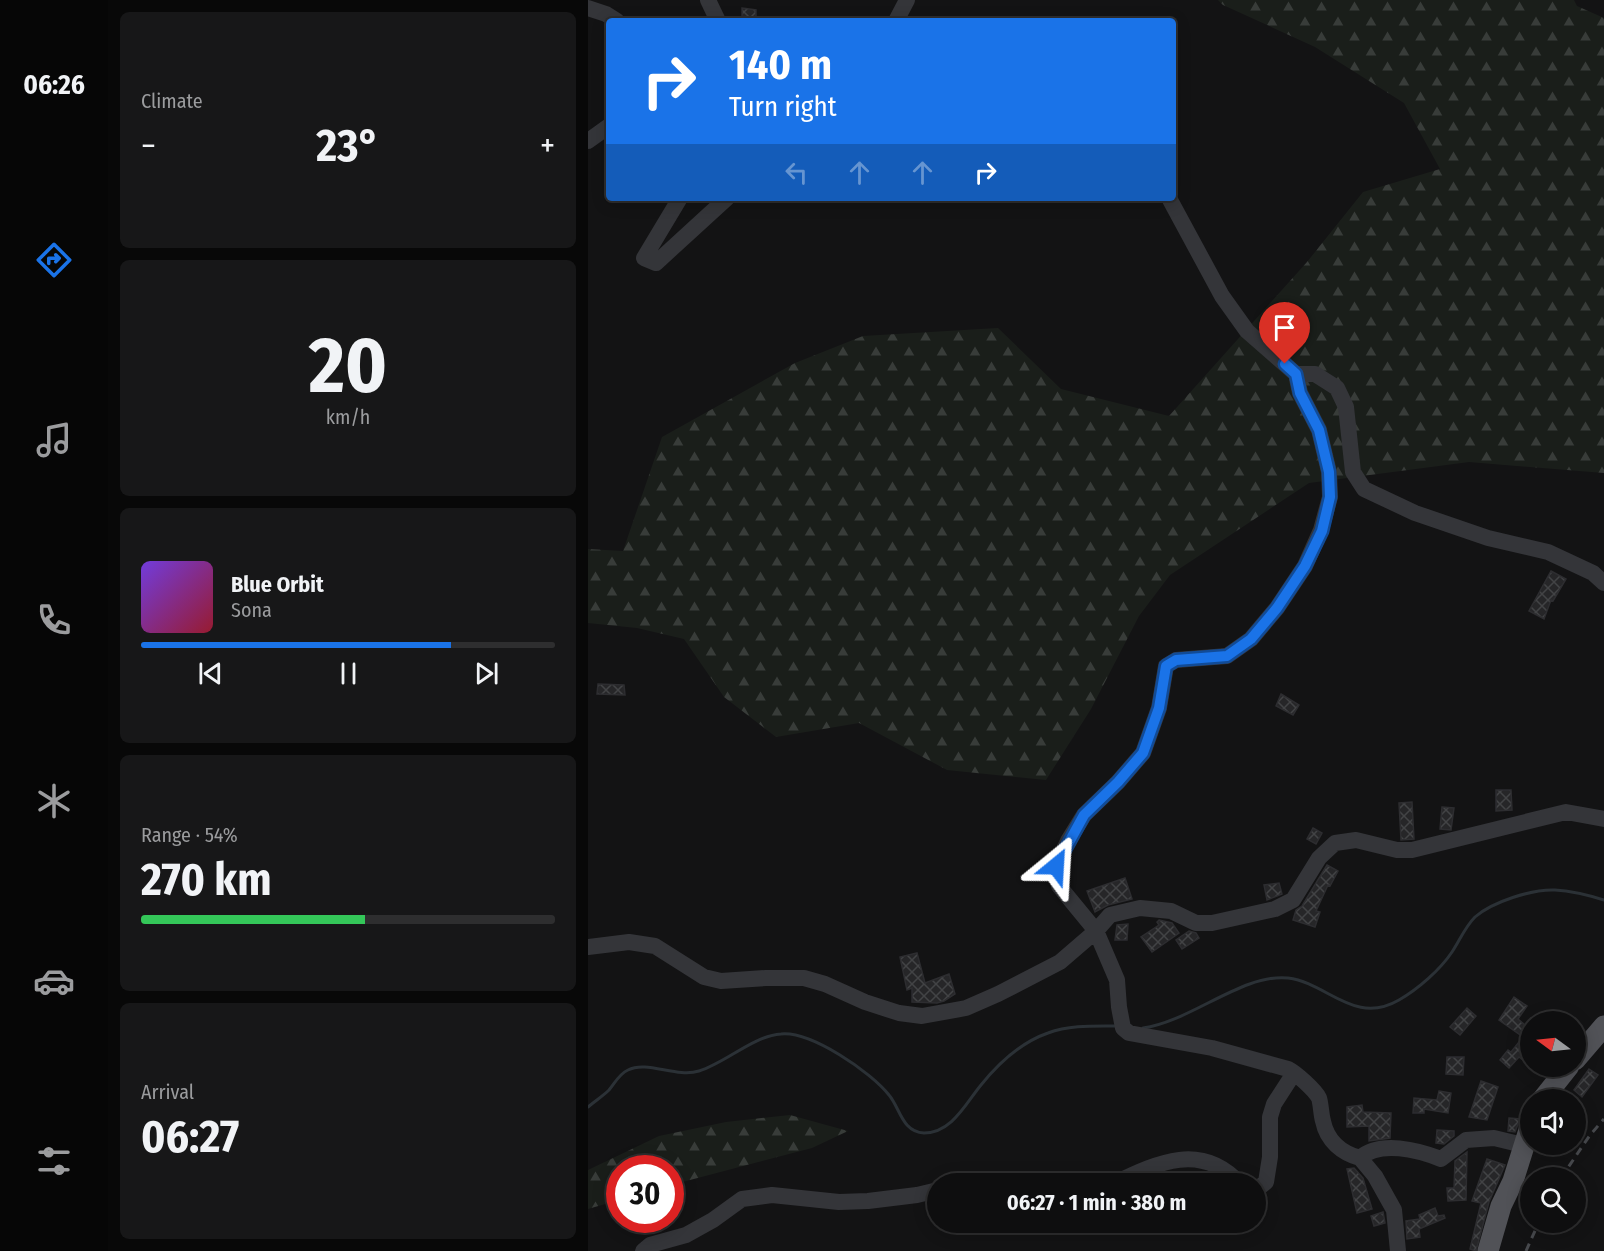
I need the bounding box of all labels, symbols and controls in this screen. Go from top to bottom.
text: 140 m [729,40,832,90]
icon: right [630,42,708,120]
text: 06:26 [23,69,85,101]
text: Climate [141,89,203,113]
text: Turn right [729,91,837,123]
text: 23° [316,119,380,173]
text: − [141,126,156,166]
text: + [540,126,555,166]
icon: left [780,156,813,189]
icon: ahead [843,156,876,189]
icon: ahead [906,156,939,189]
icon: right [969,156,1002,189]
icon: directions [33,239,75,281]
pin [1259,302,1310,364]
icon: arrive [1268,311,1301,344]
text: 20 [309,319,387,413]
text: km/h [326,405,370,429]
icon: music [33,419,75,461]
text: Blue Orbit [231,571,324,598]
text: Sona [231,598,272,622]
icon: phone [33,599,75,641]
icon: previous [194,657,227,690]
icon: pause [332,657,365,690]
icon: next [470,657,503,690]
icon: climate [33,780,75,822]
text: Range · 54% [141,823,238,847]
position arrow [1024,834,1088,898]
text: 270 km [141,853,272,907]
icon: car [33,960,75,1002]
north arrow [1520,1011,1586,1077]
map controls [1520,1011,1586,1233]
text: Arrival [141,1080,194,1104]
button: sound [1520,1089,1586,1155]
text: 06:27 [141,1110,239,1164]
icon: filters [33,1140,75,1182]
speed limit sign: 30 [606,1155,684,1233]
button: search [1520,1167,1586,1233]
text: 06:27 · 1 min · 380 m [1007,1189,1186,1216]

